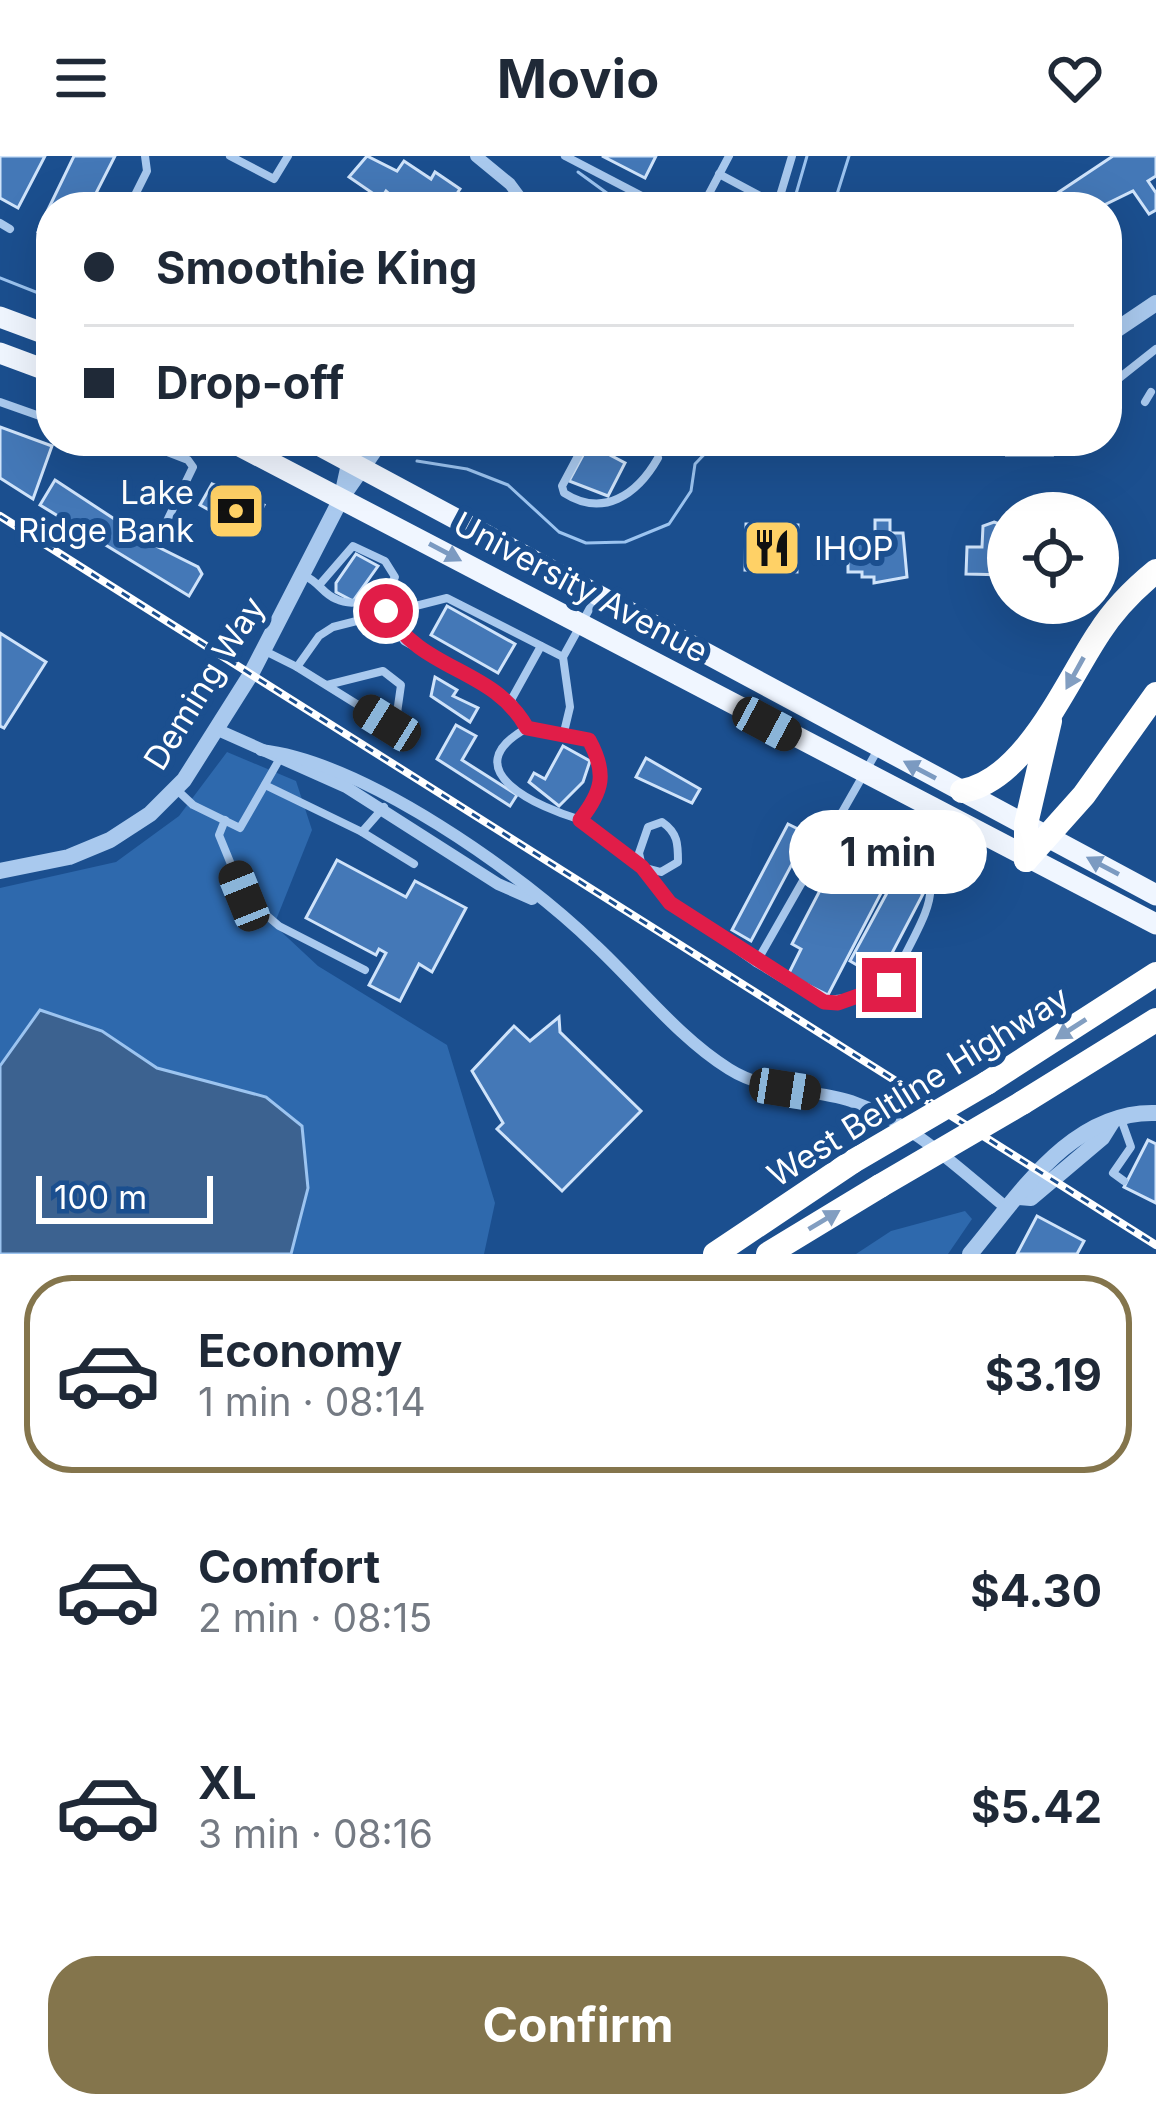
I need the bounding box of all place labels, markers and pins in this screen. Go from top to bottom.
place label: Lake Ridge Bank [18,472,194,550]
bank icon: Lake Ridge Bank [205,480,267,542]
restaurant icon: IHOP [741,517,803,579]
place label: IHOP [814,528,894,568]

